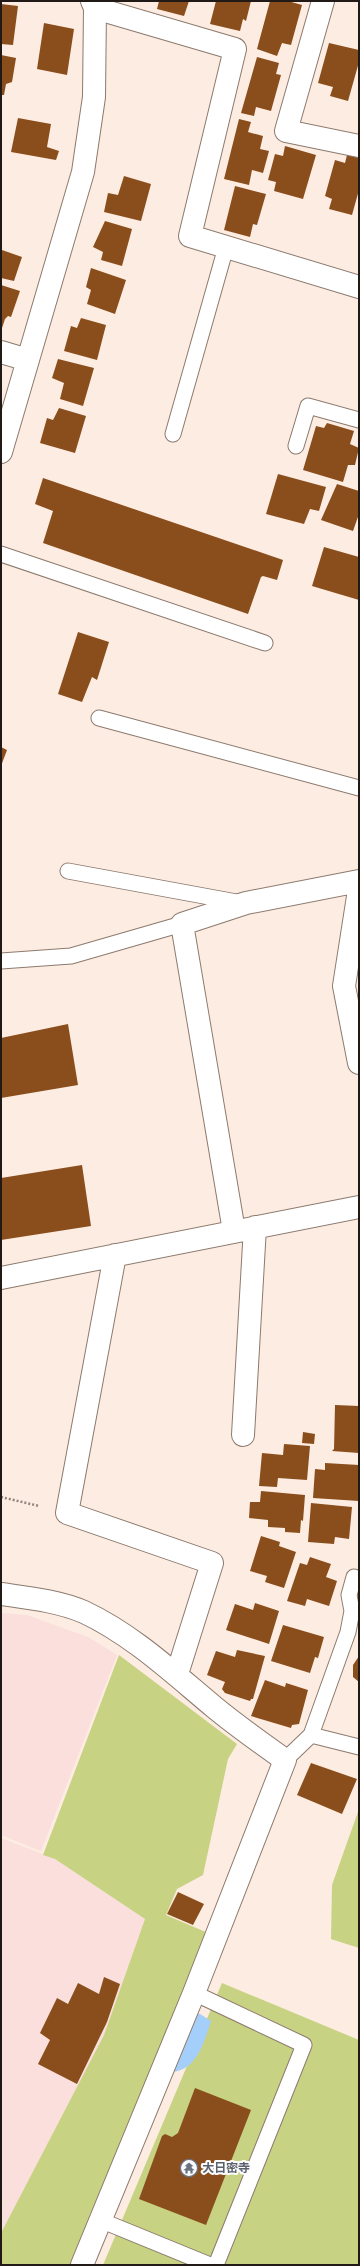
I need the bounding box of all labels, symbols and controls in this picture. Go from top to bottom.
temple icon: 大日密寺 [179,2158,199,2178]
place label: 大日密寺 [202,2160,250,2174]

